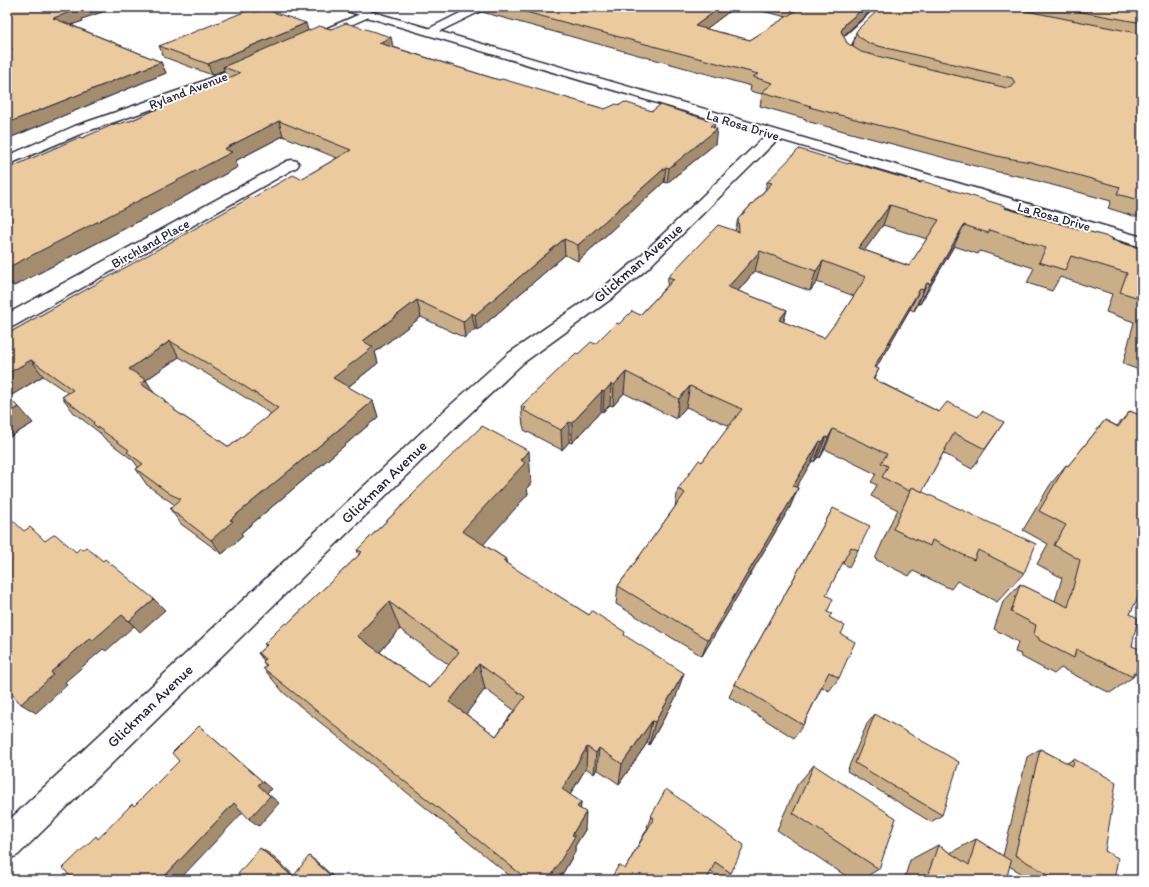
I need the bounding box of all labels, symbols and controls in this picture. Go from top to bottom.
street label: Ryland Avenue [147,69,230,112]
street label: La Rosa Drive [705,107,781,144]
street label: La Rosa Drive [1016,199,1092,234]
street label: Birchland Place [109,216,192,271]
street label: Glickman Avenue [590,219,686,307]
street label: Glickman Avenue [337,437,431,527]
street label: Glickman Avenue [103,661,197,751]

